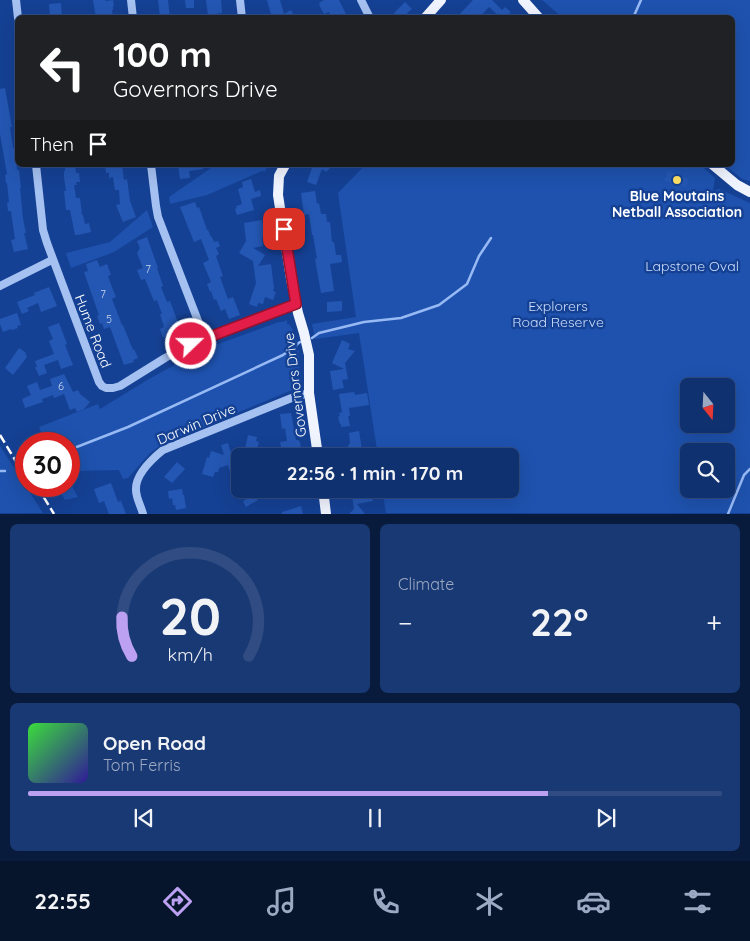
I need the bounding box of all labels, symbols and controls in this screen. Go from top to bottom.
text: 100 m [113,32,212,76]
icon: left [30,35,95,100]
text: Governors Drive [113,75,278,103]
icon: arrive [84,130,112,158]
text: Then [30,132,74,156]
marker: Blue Moutains Netball Association [671,174,683,186]
place label: Blue Moutains Netball Association [612,187,742,221]
pin [263,208,305,250]
icon: arrive [270,215,298,243]
park label: Lapstone Oval [645,257,739,275]
house number: 7 [145,262,151,276]
house number: 7 [100,287,106,301]
street label: Hume Road [71,292,115,370]
park label: Explorers Road Reserve [512,297,604,331]
house number: 5 [106,312,112,326]
position arrow [164,317,216,369]
street label: Governors Drive [280,332,310,438]
north arrow [680,378,735,432]
map controls [680,378,735,498]
house number: 6 [58,379,64,393]
street label: Darwin Drive [154,399,238,449]
speed limit sign: 30 [15,432,80,497]
button: search [680,443,735,498]
text: 22:56 · 1 min · 170 m [287,461,463,485]
text: Climate [398,574,454,594]
text: 20 [159,583,221,648]
text: 22° [530,598,588,646]
text: − [398,605,413,640]
text: + [706,605,722,640]
text: km/h [167,643,213,665]
text: Open Road [103,731,206,755]
text: Tom Ferris [103,755,180,775]
icon: previous [130,804,158,832]
icon: pause [361,804,389,832]
icon: next [592,804,620,832]
icon: directions [160,884,195,919]
icon: music [264,884,299,919]
icon: phone [368,884,403,919]
icon: climate [472,884,507,919]
icon: car [576,884,611,919]
icon: filters [680,884,715,919]
text: 22:55 [35,887,91,915]

